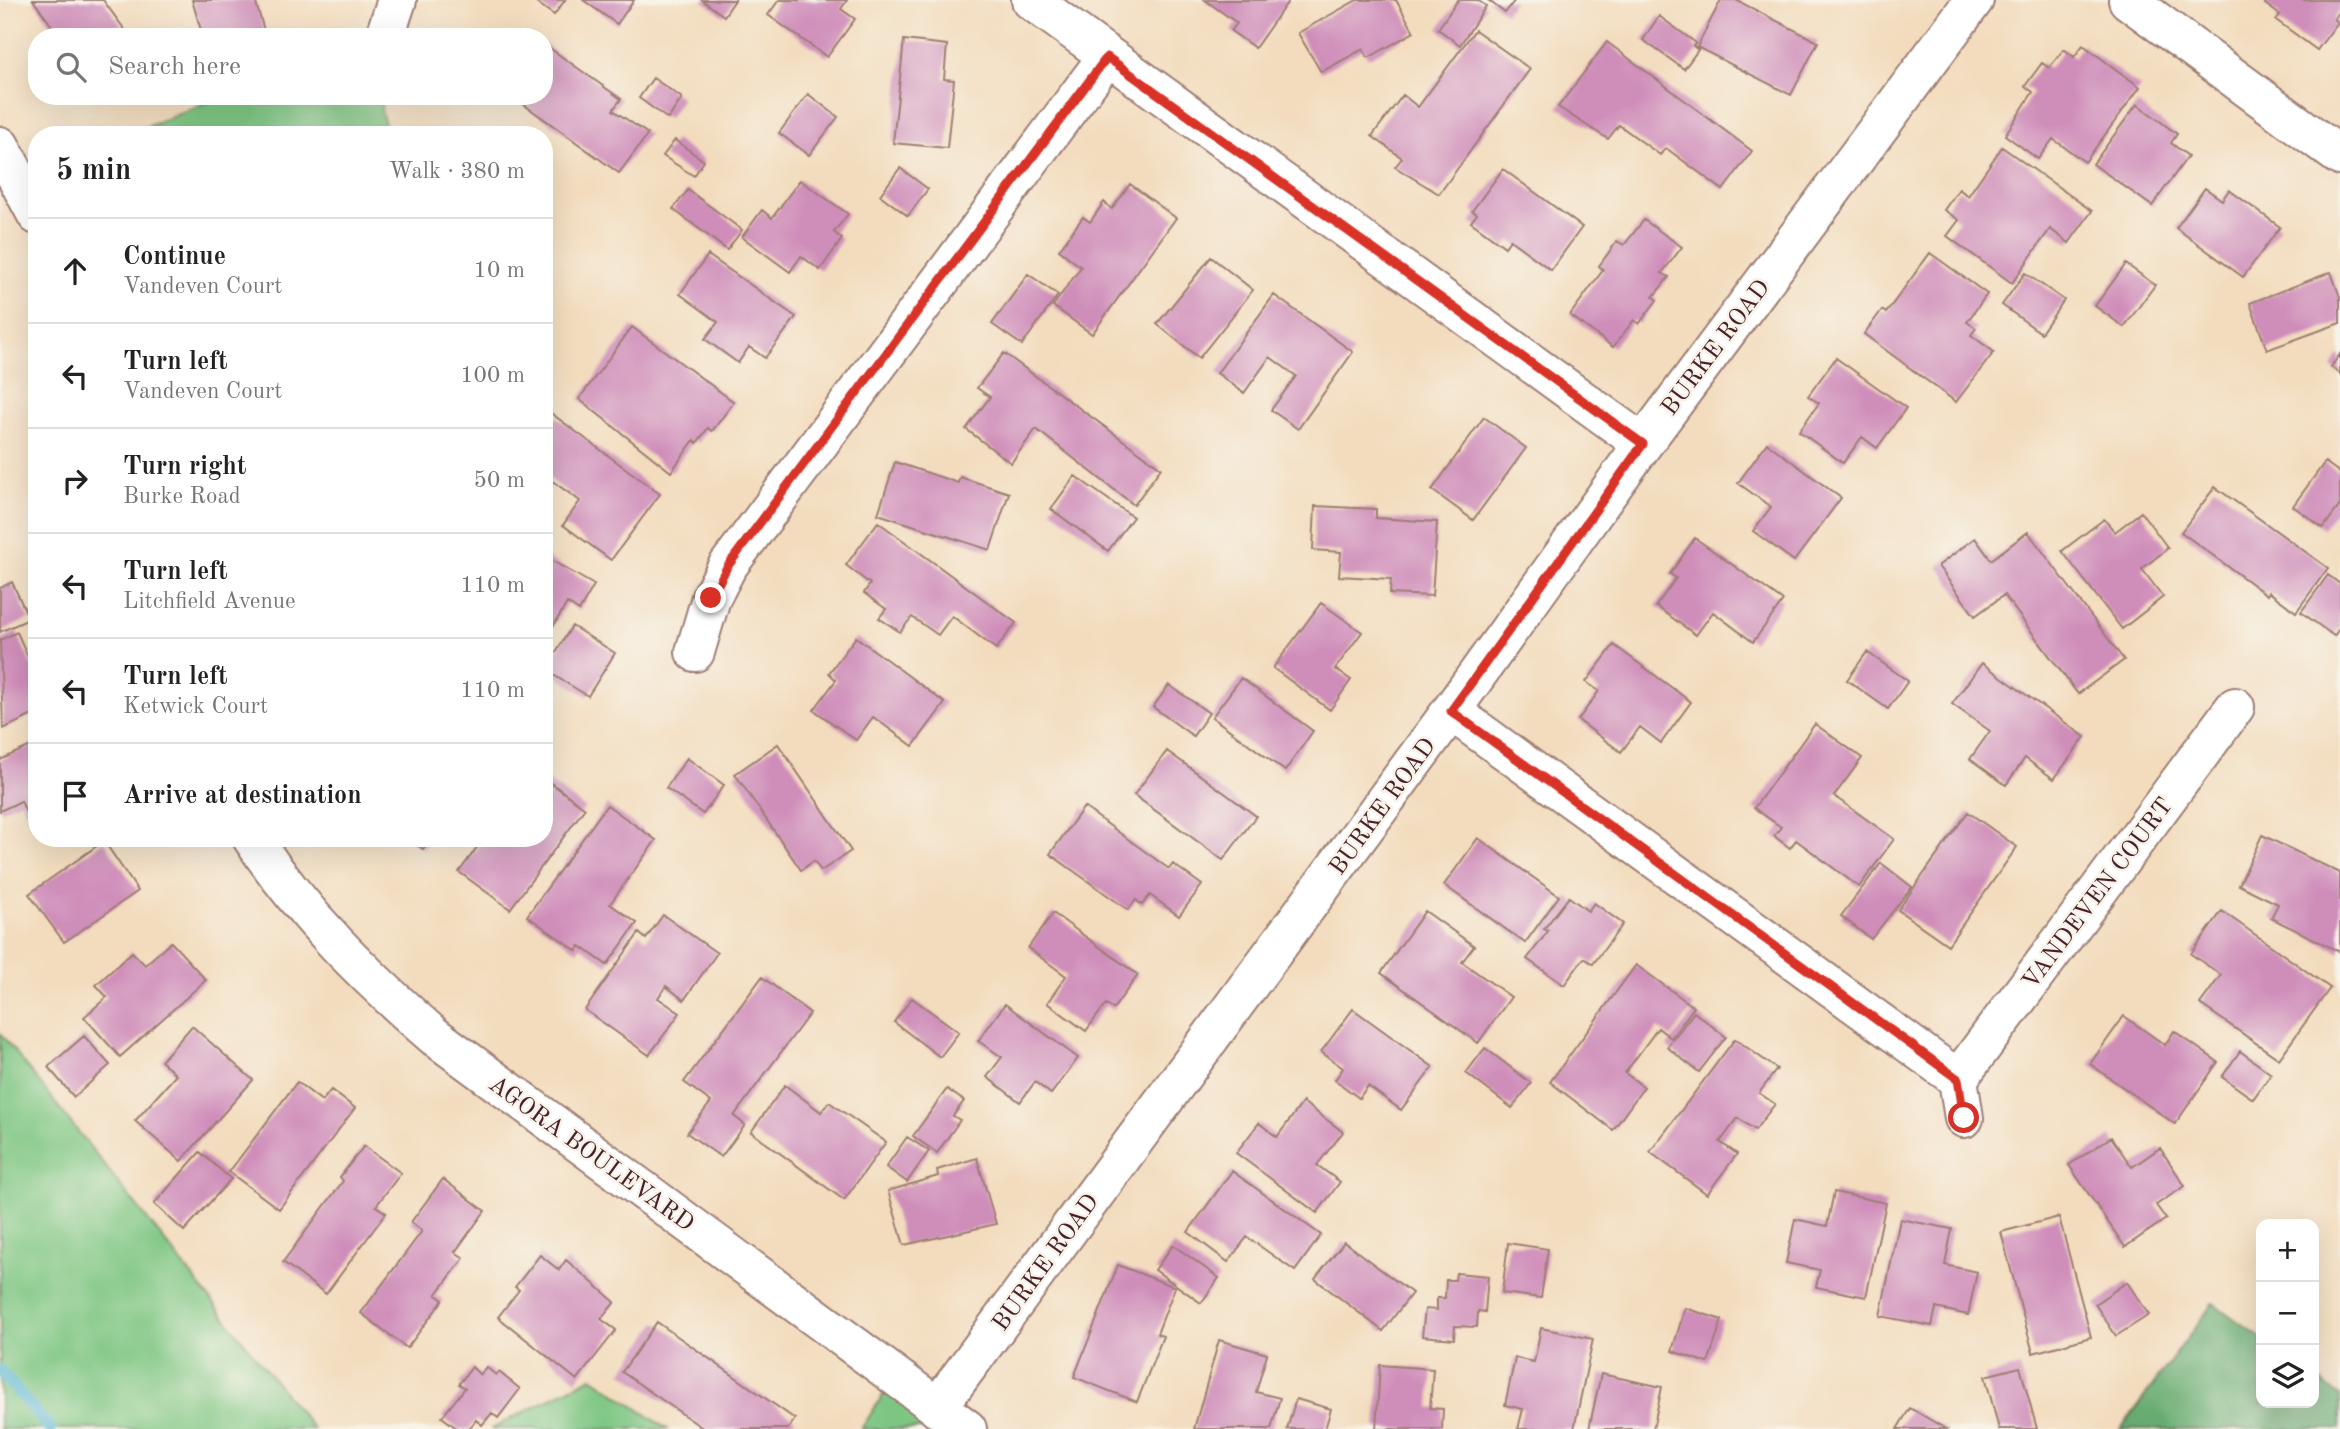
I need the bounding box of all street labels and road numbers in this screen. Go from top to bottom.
street label: BURKE ROAD [1658,276,1775,421]
street label: BURKE ROAD [1326,734,1441,880]
street label: VANDEVEN COURT [2019,794,2178,994]
street label: AGORA BOULEVARD [484,1072,698,1237]
street label: BURKE ROAD [989,1190,1104,1336]

